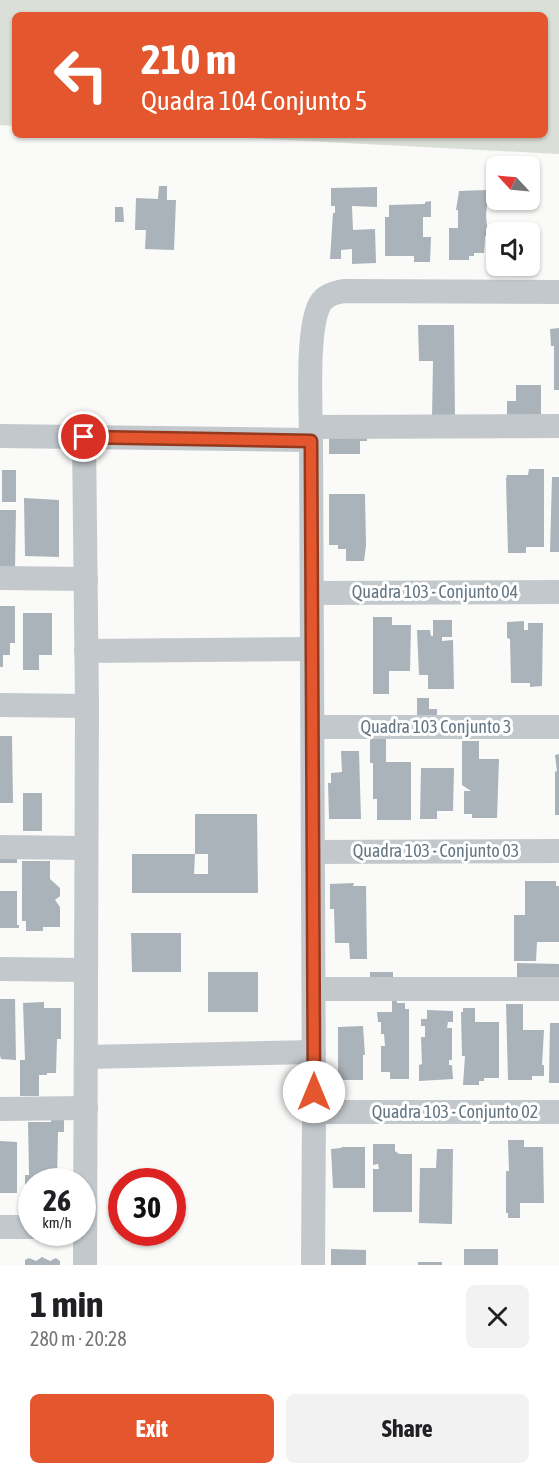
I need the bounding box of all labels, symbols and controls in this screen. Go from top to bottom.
text: 210 m [141,35,236,83]
icon: left [42,36,120,114]
text: Quadra 104 Conjunto 5 [141,85,367,116]
north arrow [486,156,540,210]
map controls [486,156,540,276]
button: sound [486,222,540,276]
pin [58,411,109,462]
icon: arrive [67,420,100,453]
street label: Quadra 103 - Conjunto 04 [352,581,518,602]
street label: Quadra 103 Conjunto 3 [361,716,511,737]
street label: Quadra 103 - Conjunto 03 [353,840,519,861]
position arrow [282,1060,346,1124]
street label: Quadra 103 - Conjunto 02 [372,1101,538,1122]
speed limit sign: 30 [108,1168,186,1246]
text: 26 [43,1183,71,1217]
text: km/h [42,1214,72,1231]
text: 1 min [30,1283,104,1325]
button: close [466,1285,529,1348]
text: 280 m · 20:28 [30,1327,127,1350]
button: Exit [30,1394,274,1463]
button: Share [286,1394,529,1463]

